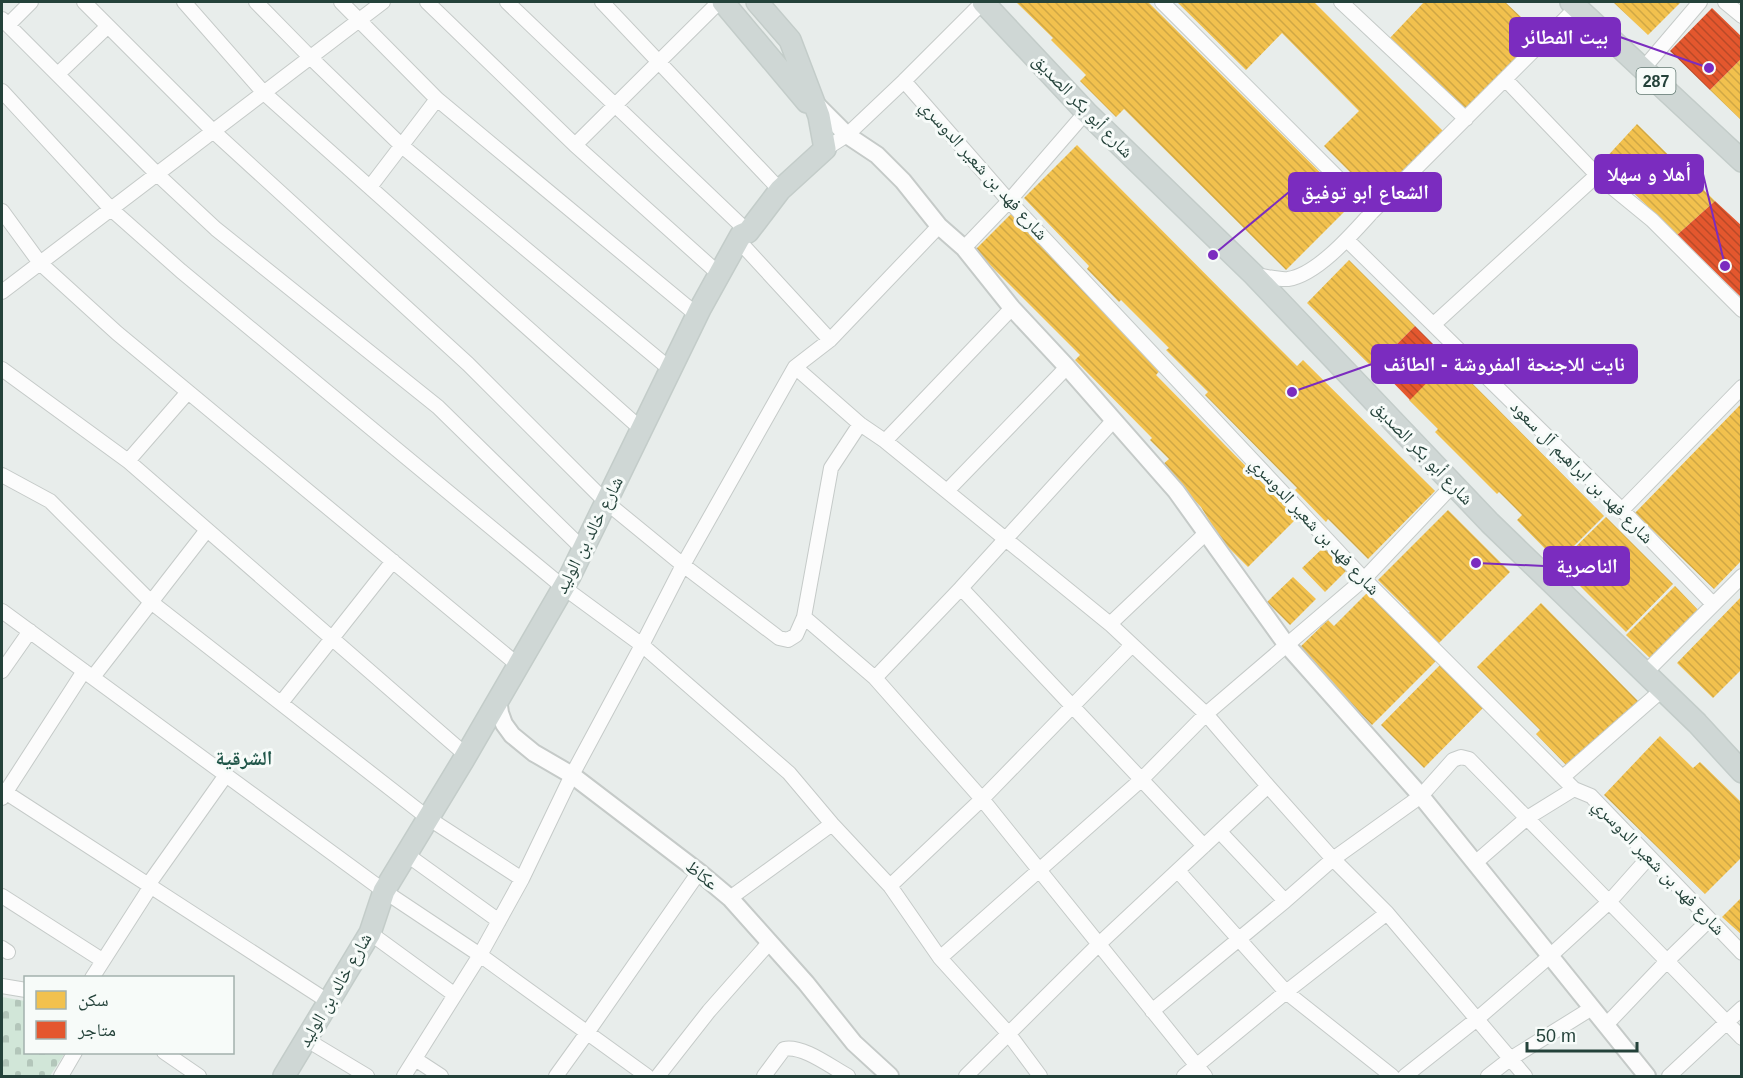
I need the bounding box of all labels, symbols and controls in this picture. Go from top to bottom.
callout: بيت الفطائر [1510,18,1620,56]
text: بيت الفطائر [1521,26,1608,49]
street label: شارع أبو بكر الصديق [1028,50,1138,162]
road number: 287 [1636,68,1676,94]
street label: شارع فهد بن شعير الدوسري [913,96,1052,247]
callout: أهلا و سهلا [1595,155,1703,193]
text: أهلا و سهلا [1607,161,1691,185]
callout: الشعاع ابو توفيق [1289,173,1441,211]
text: الشعاع ابو توفيق [1301,181,1429,205]
callout: نايت للاجنحة المفروشة - الطائف [1372,345,1637,383]
text: نايت للاجنحة المفروشة - الطائف [1383,353,1625,376]
street label: شارع فهد بن ابراهيم آل سعود [1505,396,1658,549]
street label: شارع أبو بكر الصديق [1368,397,1478,509]
street label: شارع فهد بن شعير الدوسري [1243,453,1384,602]
street label: شارع خالد بن الوليد [551,473,628,597]
callout: الناصرية [1544,547,1629,585]
text: الناصرية [1556,555,1618,578]
district label: الشرقية [216,747,272,770]
street label: شارع فهد بن شعير الدوسري [1586,795,1729,942]
street label: عكاظ [682,856,722,894]
street label: شارع خالد بن الوليد [294,929,377,1051]
legend [24,976,234,1054]
text: سكن [78,990,109,1011]
scale bar [1527,1015,1636,1053]
text: متاجر [77,1020,116,1040]
text: 50 m [1536,1026,1576,1046]

